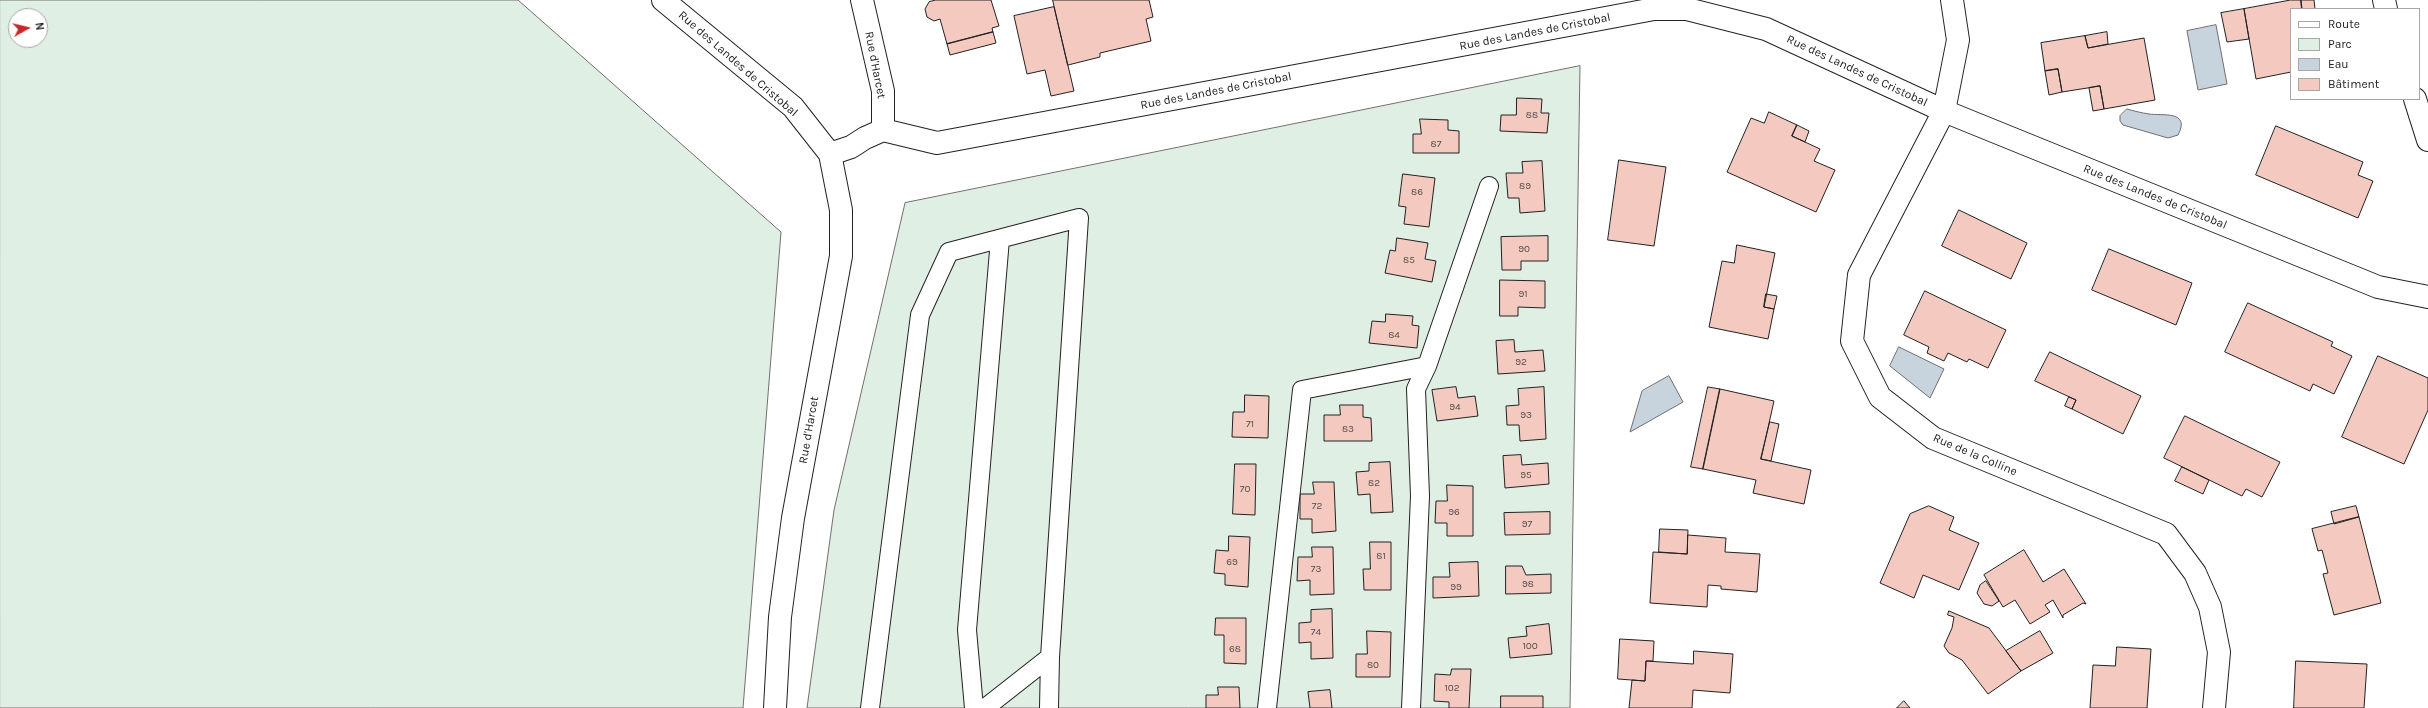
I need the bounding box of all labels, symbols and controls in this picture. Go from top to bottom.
north arrow [8,8,48,48]
street label: Rue des Landes de Cristobal [675,8,801,120]
legend [2290,8,2420,100]
street label: Rue des Landes de Cristobal [1458,10,1612,54]
text: Route [2328,17,2360,31]
text: N [32,22,46,31]
street label: Rue d'Harcet [861,30,889,100]
street label: Rue des Landes de Cristobal [1784,32,1930,110]
text: Parc [2328,37,2352,51]
text: Eau [2328,57,2349,71]
street label: Rue des Landes de Cristobal [1139,69,1293,113]
text: Bâtiment [2328,77,2379,91]
house number: 88 [1526,109,1538,121]
house number: 87 [1431,138,1441,150]
street label: Rue des Landes de Cristobal [2081,162,2229,232]
house number: 89 [1519,180,1531,192]
house number: 86 [1411,186,1423,198]
house number: 90 [1518,243,1530,255]
house number: 85 [1403,254,1415,266]
house number: 91 [1518,288,1528,300]
house number: 84 [1388,329,1400,341]
house number: 92 [1515,356,1527,368]
street label: Rue d'Harcet [796,395,822,465]
house number: 94 [1449,401,1461,413]
house number: 93 [1520,409,1532,421]
house number: 71 [1246,418,1254,430]
house number: 83 [1342,423,1354,435]
street label: Rue de la Colline [1931,431,2019,479]
house number: 95 [1520,469,1532,481]
house number: 82 [1368,477,1380,489]
house number: 70 [1240,483,1250,495]
house number: 72 [1312,500,1322,512]
house number: 96 [1448,506,1460,518]
house number: 97 [1522,518,1532,530]
house number: 81 [1376,550,1386,562]
house number: 69 [1226,556,1238,568]
house number: 73 [1311,563,1321,575]
house number: 98 [1522,578,1534,590]
house number: 99 [1450,581,1462,593]
house number: 74 [1311,626,1321,638]
house number: 100 [1522,640,1538,652]
house number: 68 [1229,643,1241,655]
house number: 80 [1367,659,1379,671]
house number: 102 [1444,682,1460,694]

